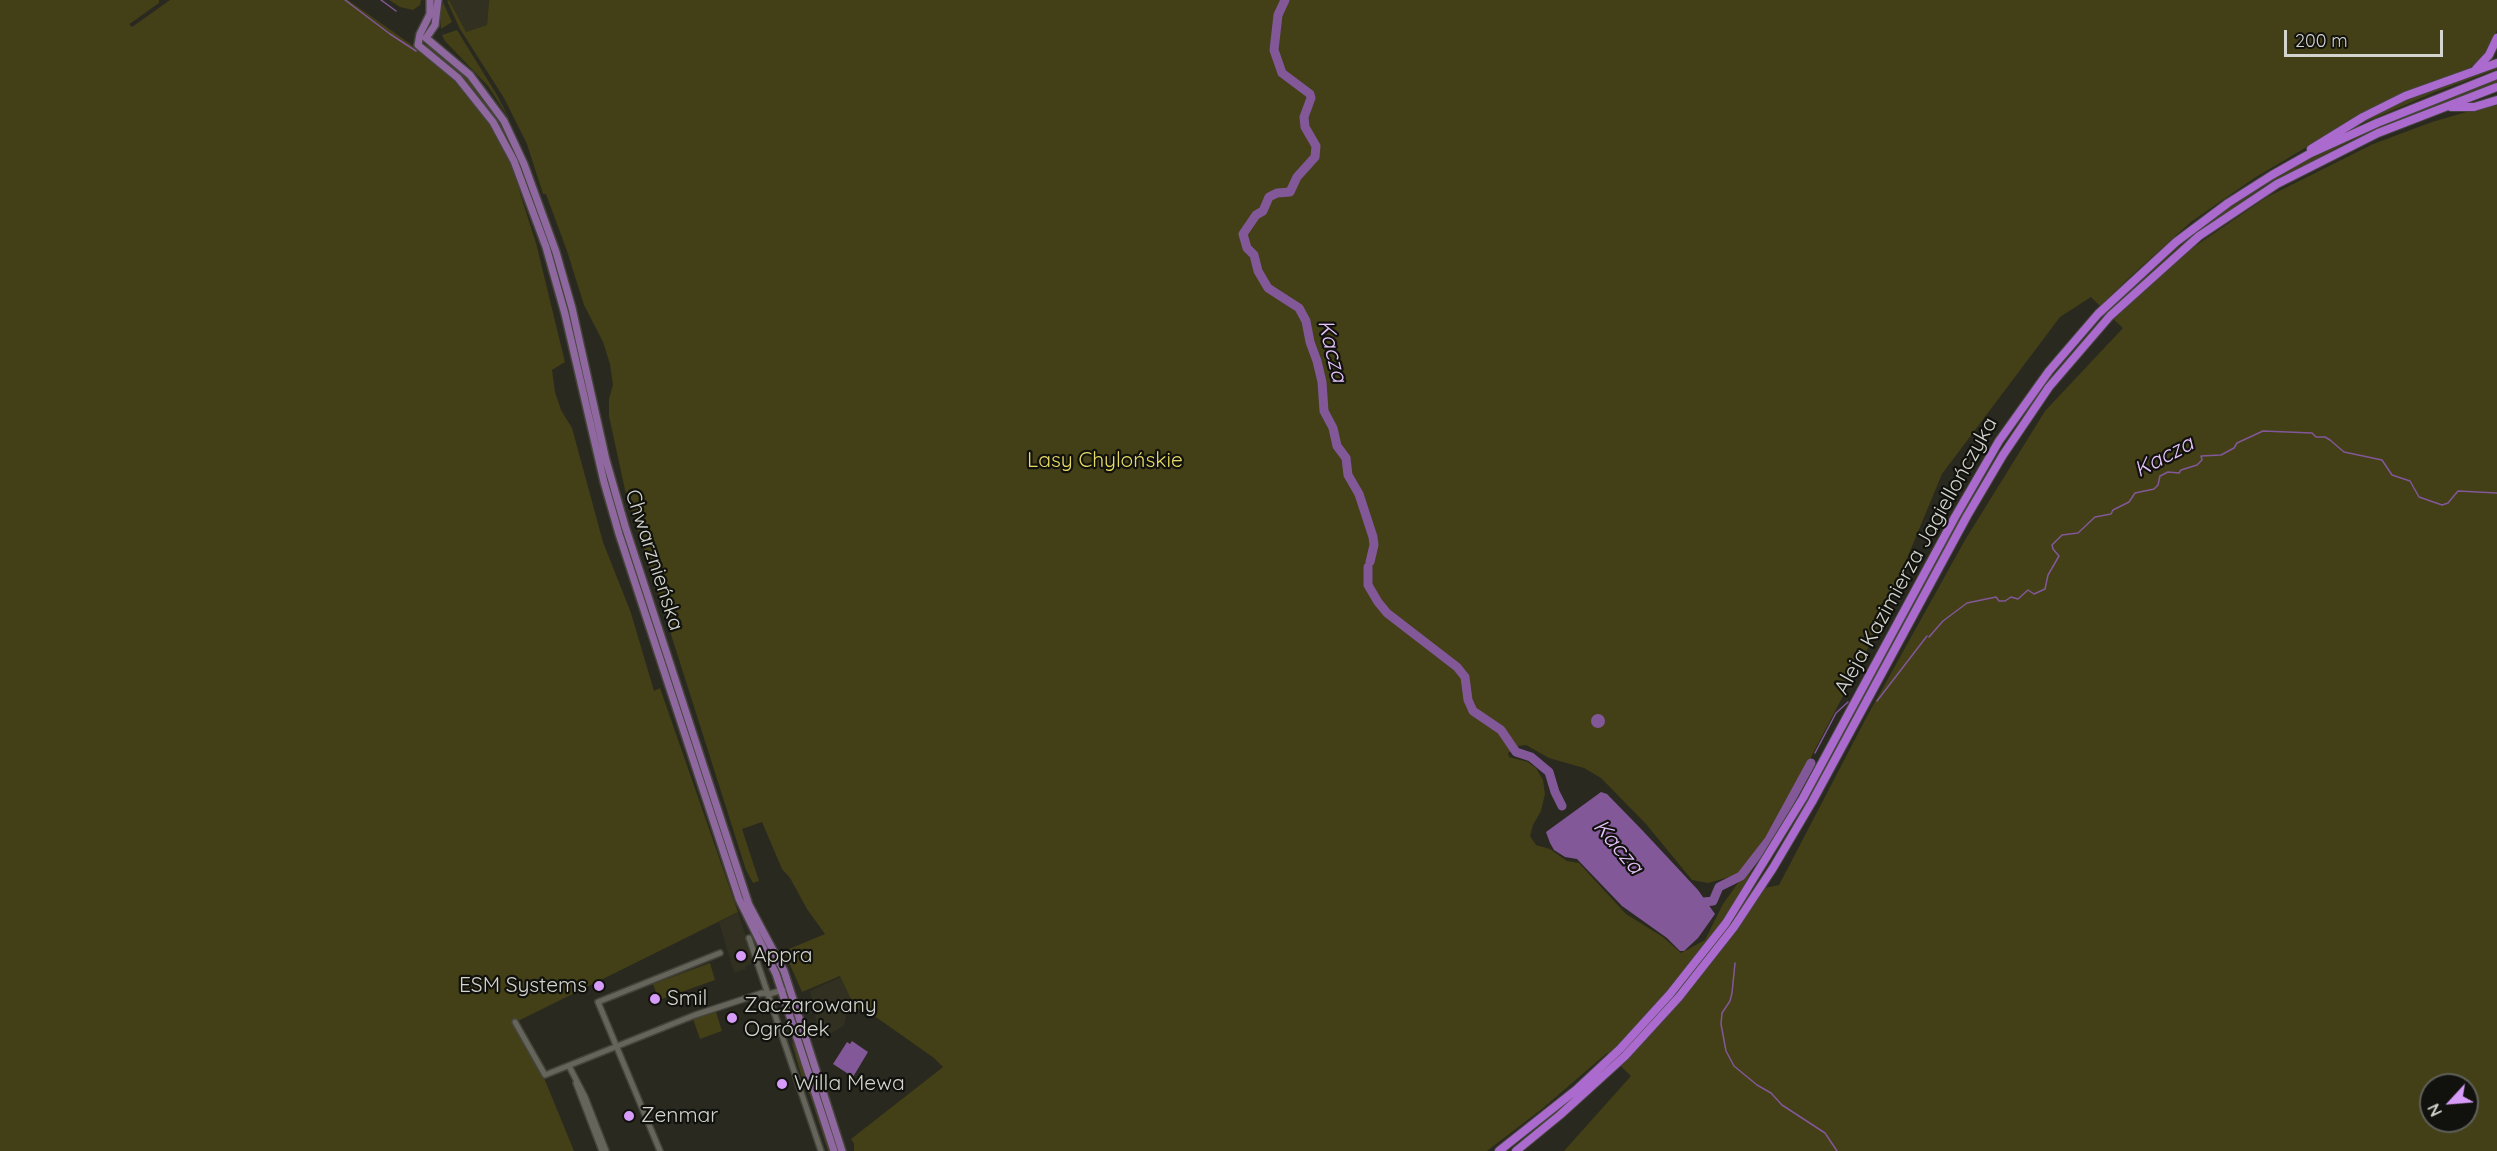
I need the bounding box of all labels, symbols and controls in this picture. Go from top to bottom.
scale bar [2287,18,2446,56]
text: 200 m [2295,29,2348,52]
water label: Kacza [1312,317,1352,385]
street label: Aleja Kazimierza Jagiellończyka [1829,413,2003,699]
water label: Kacza [2130,430,2198,484]
park label: Lasy Chylońskie [1027,448,1183,474]
street label: Chwarznieńska [619,486,689,634]
water label: Kacza [1587,814,1649,880]
place label: Appra [753,943,813,969]
marker: Appra [734,949,748,963]
place label: ESM Systems [459,973,587,999]
marker: ESM Systems [592,979,606,993]
place label: Smil [667,986,707,1012]
marker: Smil [648,992,662,1006]
place label: Zaczarowany Ogródek [744,993,877,1043]
marker: Zaczarowany Ogródek [725,1011,739,1025]
place label: Willa Mewa [794,1071,905,1097]
north arrow [2419,1073,2479,1133]
marker: Willa Mewa [775,1077,789,1091]
text: N [2423,1100,2446,1120]
place label: Zenmar [641,1103,718,1129]
marker: Zenmar [622,1109,636,1123]

